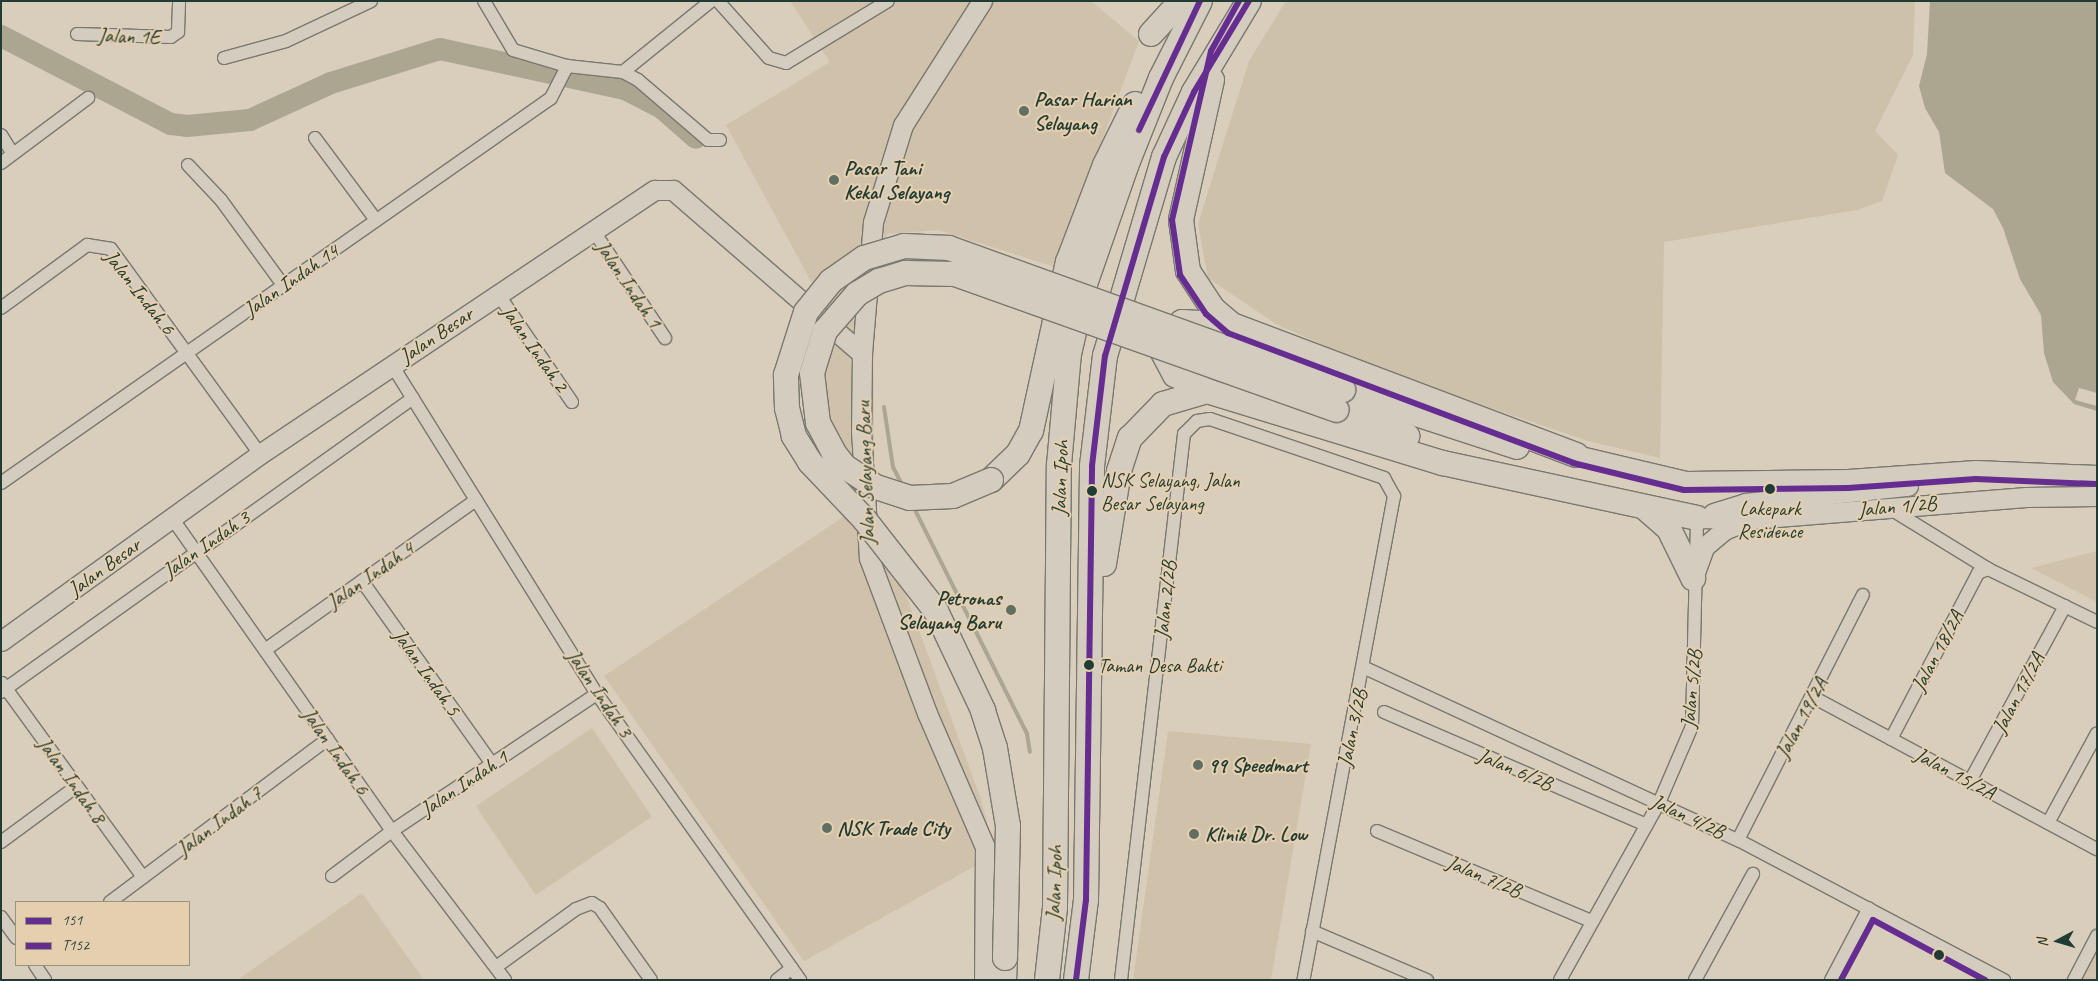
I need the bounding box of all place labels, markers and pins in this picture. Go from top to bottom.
place label: Pasar Harian Selayang [1034,86,1132,136]
marker: Pasar Harian Selayang [1018,105,1030,117]
place label: Pasar Tani Kekal Selayang [844,155,949,205]
marker: Pasar Tani Kekal Selayang [828,174,840,186]
place label: NSK Selayang, Jalan Besar Selayang [1101,468,1240,515]
marker: Lakepark Residence [1765,484,1775,494]
marker: NSK Selayang, Jalan Besar Selayang [1087,486,1097,496]
place label: Lakepark Residence [1738,496,1802,543]
place label: Petronas Selayang Baru [897,585,1001,635]
marker: Petronas Selayang Baru [1005,604,1017,616]
place label: Taman Desa Bakti [1098,653,1222,677]
marker: Taman Desa Bakti [1084,660,1094,670]
place label: 99 Speedmart [1208,752,1308,778]
marker: 99 Speedmart [1192,759,1204,771]
place label: NSK Trade City [837,815,950,841]
place label: Klinik Dr. Low [1205,821,1307,847]
marker: NSK Trade City [821,822,833,834]
marker: Klinik Dr. Low [1187,827,1201,841]
unlabelled marker [1934,950,1944,960]

